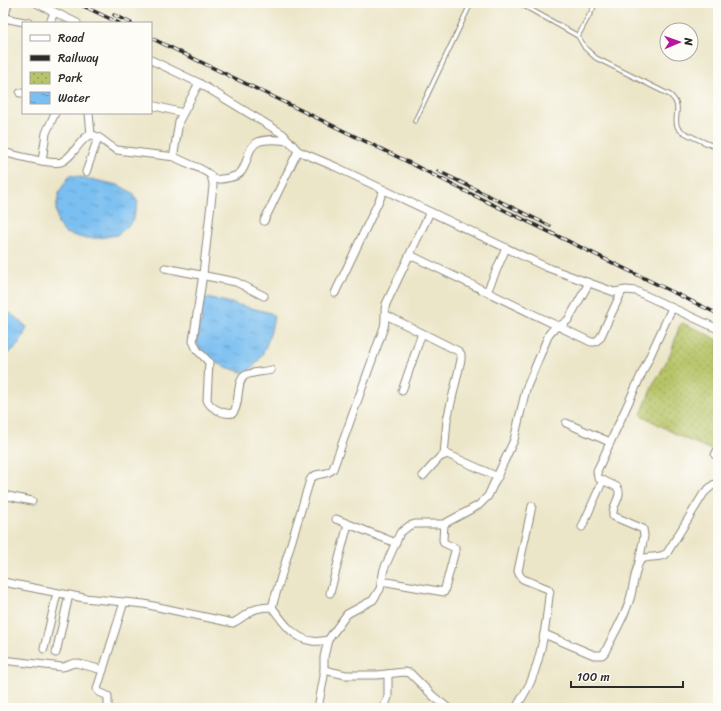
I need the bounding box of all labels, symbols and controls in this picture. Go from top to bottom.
legend [22,22,152,114]
north arrow [659,22,699,62]
text: Road [58,27,85,49]
text: N [679,37,698,46]
text: Railway [58,47,99,69]
text: Park [58,67,83,89]
text: Water [58,87,91,109]
scale bar [571,663,683,689]
text: 100 m [577,666,610,688]

